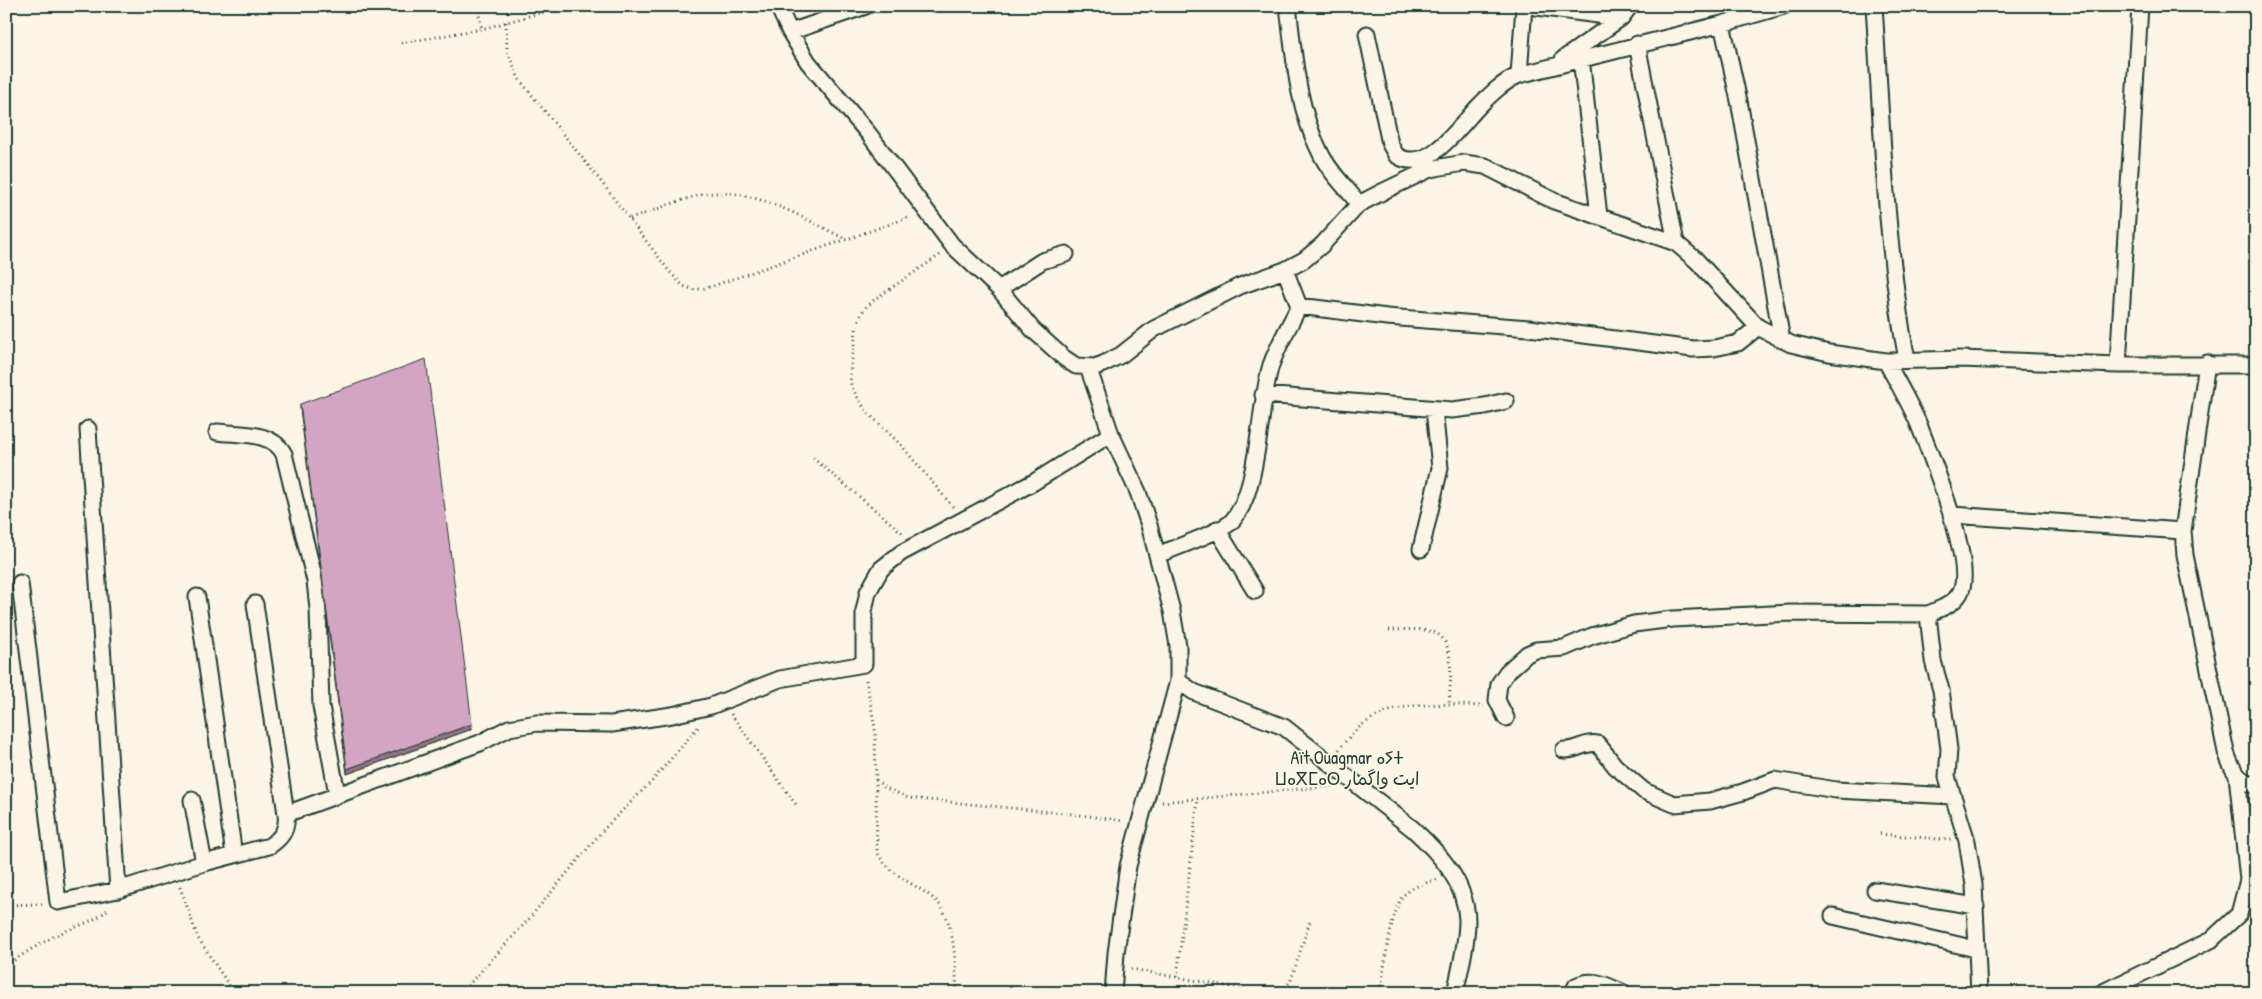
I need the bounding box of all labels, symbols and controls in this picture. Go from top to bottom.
district label: Aït Ouagmar ⴰⵢⵜ ⵡⴰⴳⵎⴰⵔ ايت واگمار [1274,745,1420,791]

